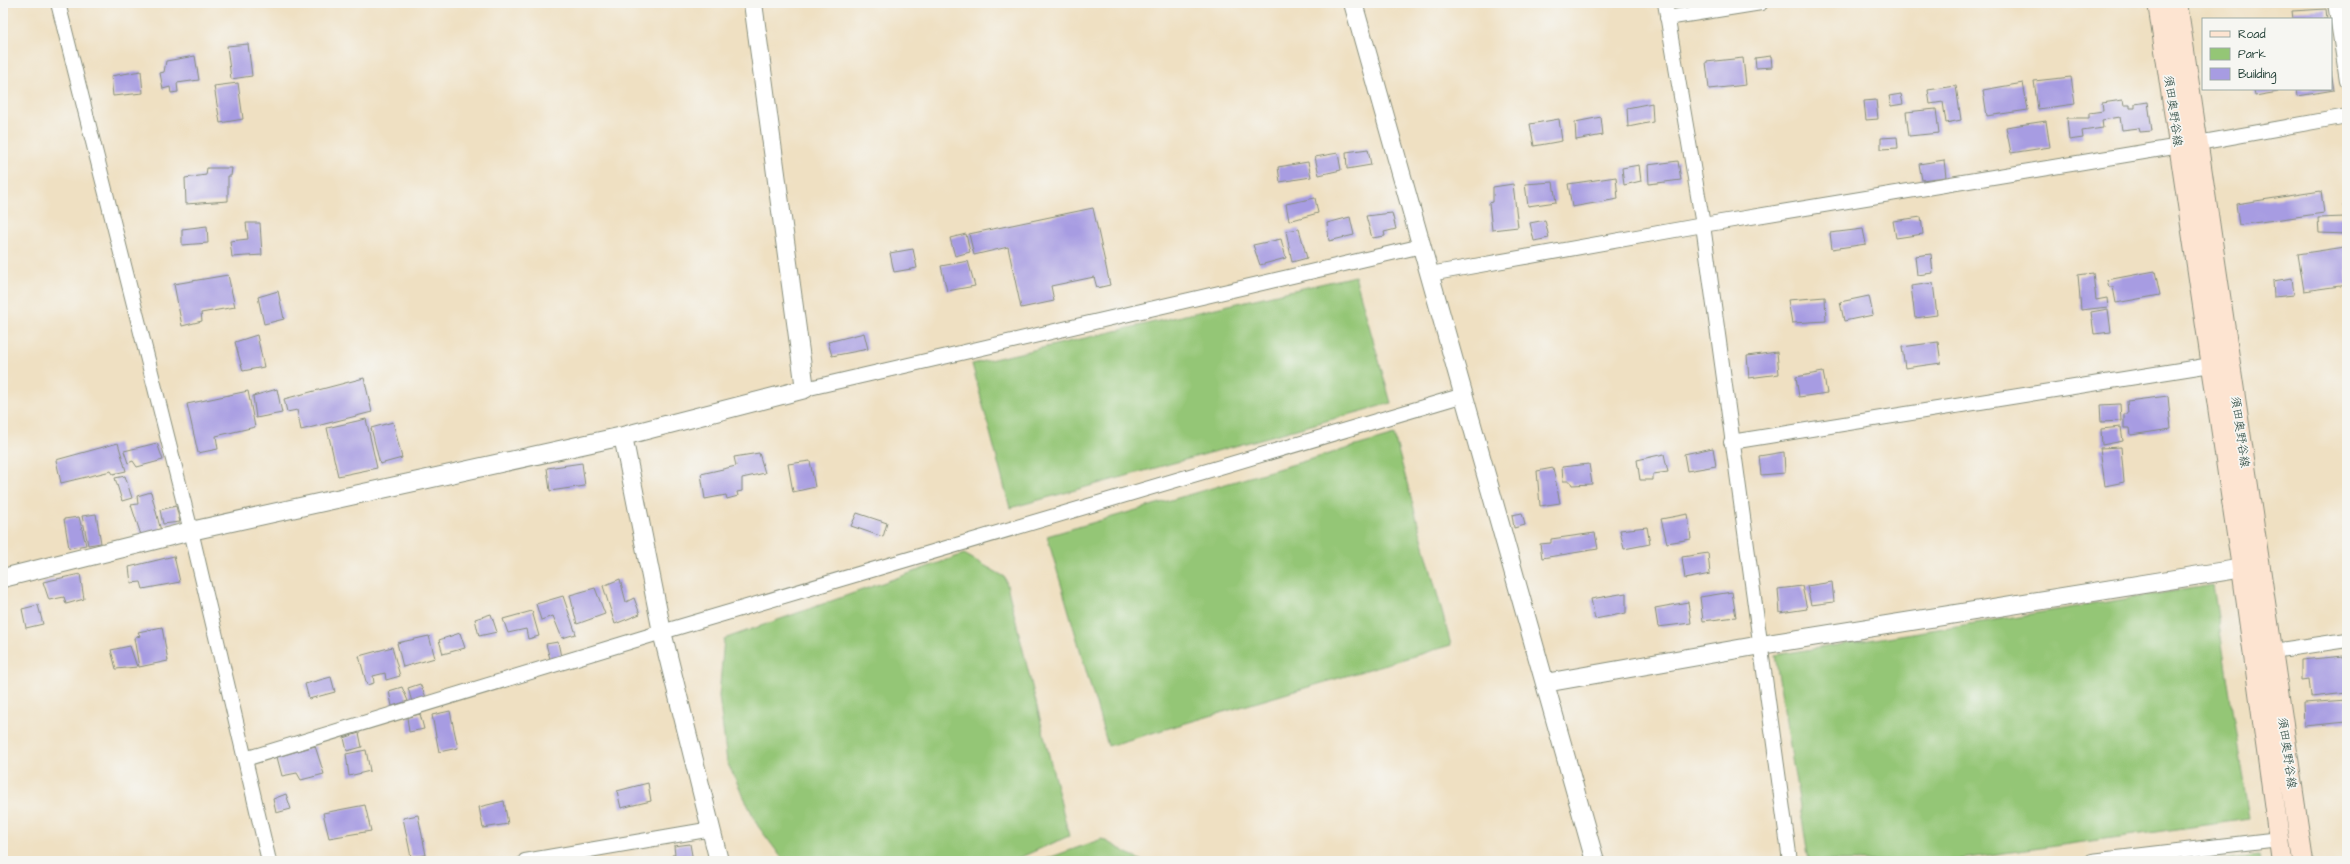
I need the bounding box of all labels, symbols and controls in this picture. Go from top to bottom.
legend [2202,18,2332,90]
text: Road [2238,26,2266,43]
text: Park [2238,46,2266,63]
text: Building [2238,66,2276,84]
street label: 須田奥野谷線 [2160,74,2186,148]
street label: 須田奥野谷線 [2227,395,2253,469]
street label: 須田奥野谷線 [2274,716,2300,790]

